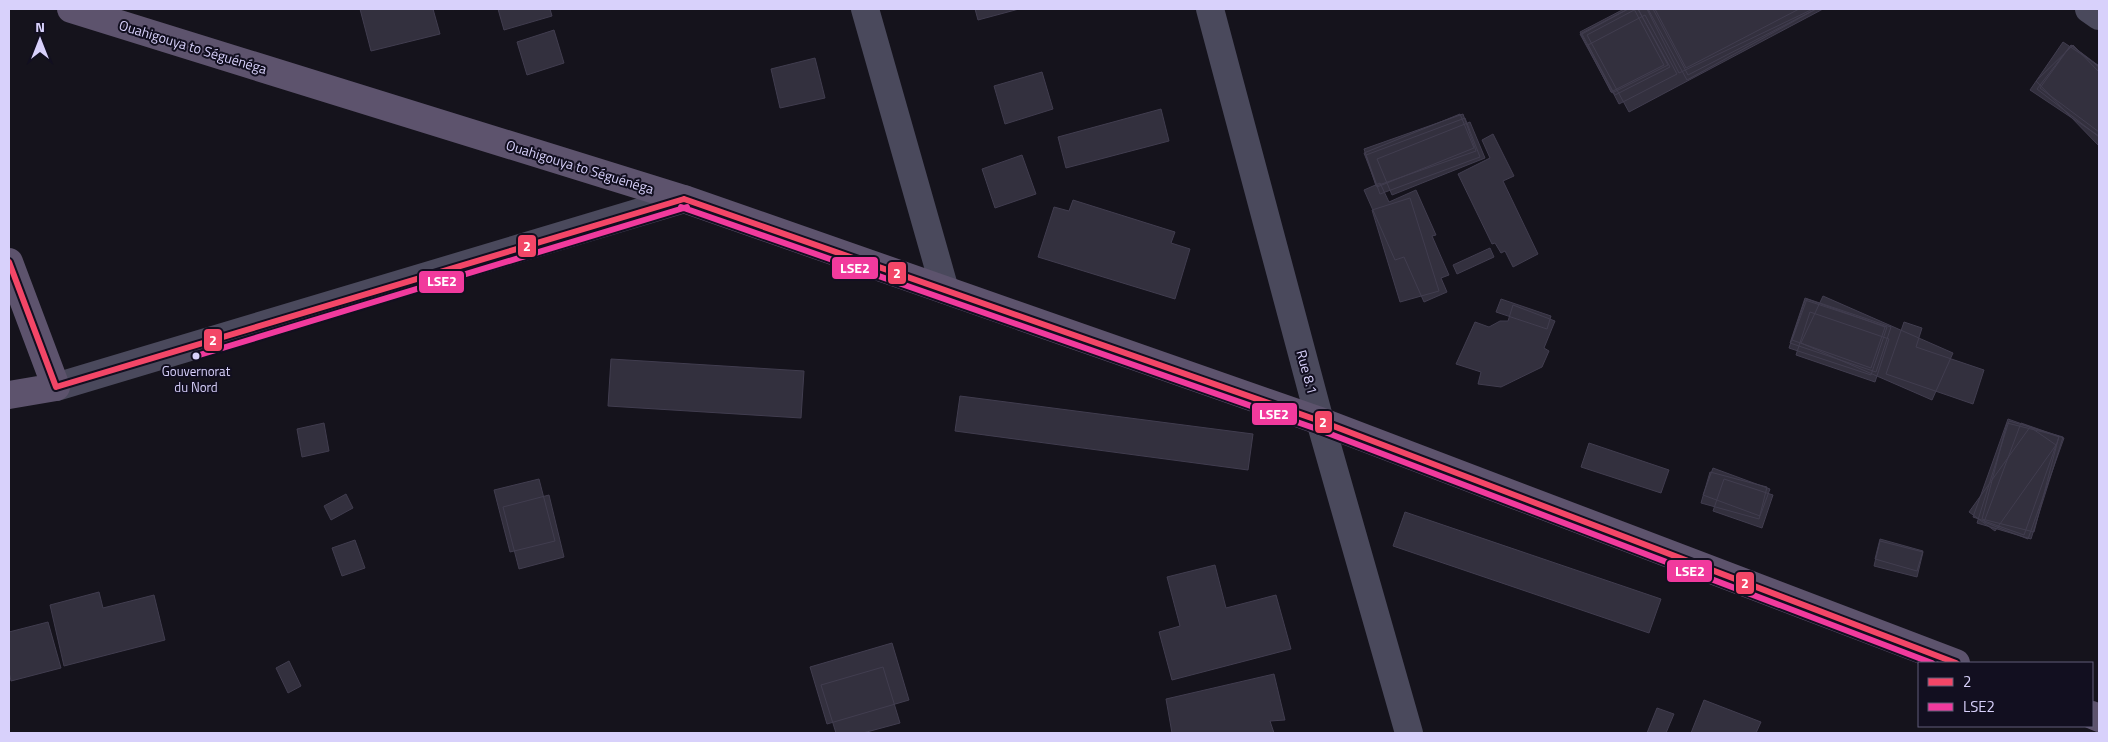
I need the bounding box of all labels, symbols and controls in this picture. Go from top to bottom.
street label: Ouahigouya to Séguénéga [117,14,270,79]
north arrow [15,15,65,65]
text: N [35,16,45,37]
street label: Ouahigouya to Séguénéga [504,134,657,199]
line badge: 2 [517,234,537,258]
text: 2 [523,235,531,256]
line badge: LSE2 [831,256,879,280]
text: LSE2 [840,257,870,278]
line badge: 2 [887,261,907,285]
text: 2 [893,262,901,283]
line badge: LSE2 [418,270,465,294]
text: LSE2 [427,270,457,291]
line badge: 2 [203,328,223,352]
text: 2 [209,329,217,350]
street label: Rue 8.1 [1292,347,1323,396]
marker: Gouvernorat du Nord [191,351,201,361]
place label: Gouvernorat du Nord [162,361,231,397]
line badge: LSE2 [1251,402,1298,426]
text: LSE2 [1259,403,1289,424]
line badge: 2 [1314,410,1333,434]
text: 2 [1319,411,1327,432]
line badge: LSE2 [1666,559,1713,583]
text: LSE2 [1675,560,1705,581]
line badge: 2 [1735,571,1755,595]
text: 2 [1741,572,1749,593]
legend [1918,662,2093,727]
text: 2 [1963,670,1971,693]
text: LSE2 [1963,695,1995,718]

